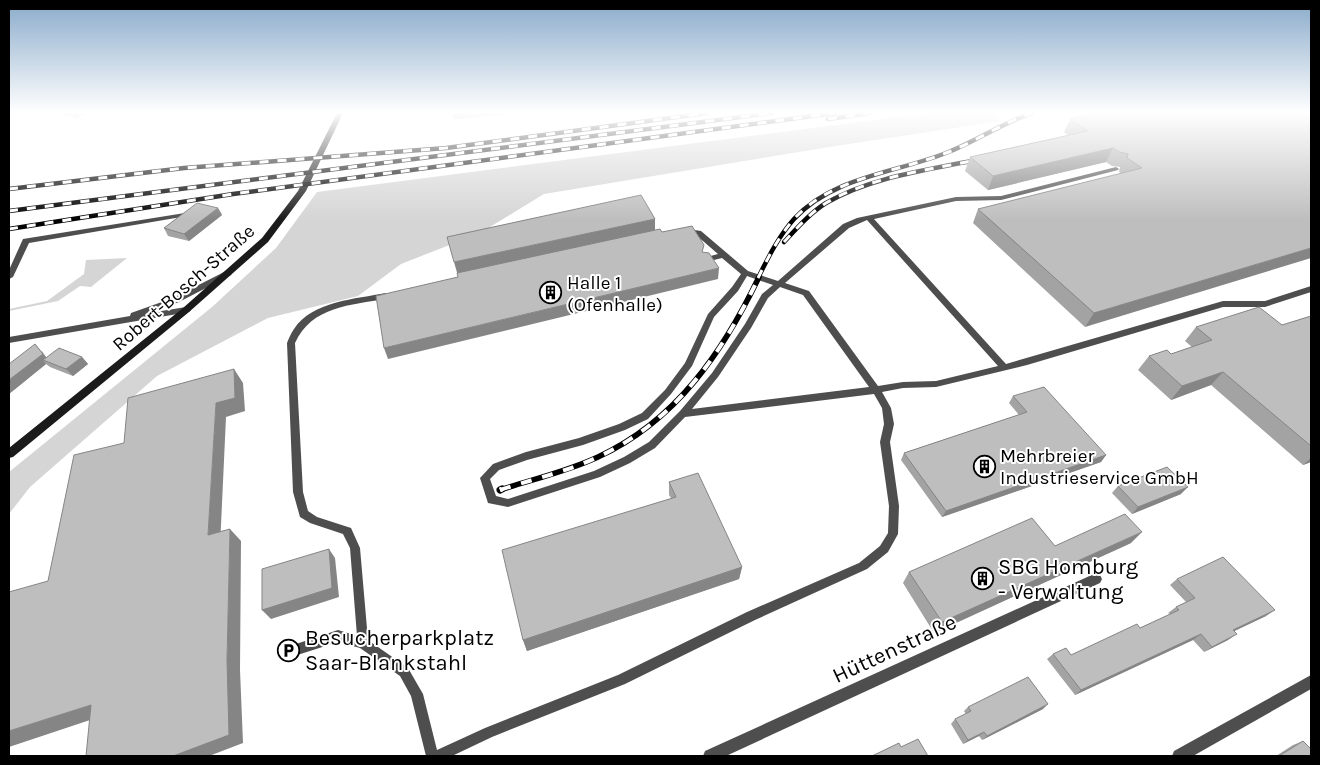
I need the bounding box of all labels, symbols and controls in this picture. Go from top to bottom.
street label: Robert-Bosch-Straße [108,220,259,355]
place label: Halle 1 (Ofenhalle) [567,272,663,316]
building icon: Halle 1 (Ofenhalle) [539,281,563,305]
place label: Mehrbreier Industrieservice GmbH [1000,445,1199,489]
building icon: Mehrbreier Industrieservice GmbH [972,454,996,478]
place label: SBG Homburg - Verwaltung [998,554,1139,605]
building icon: SBG Homburg - Verwaltung [970,567,994,591]
street label: Hüttenstraße [828,609,961,689]
place label: Besucherparkplatz Saar-Blankstahl [305,625,494,676]
parking icon: Besucherparkplatz Saar-Blankstahl [277,638,301,662]

